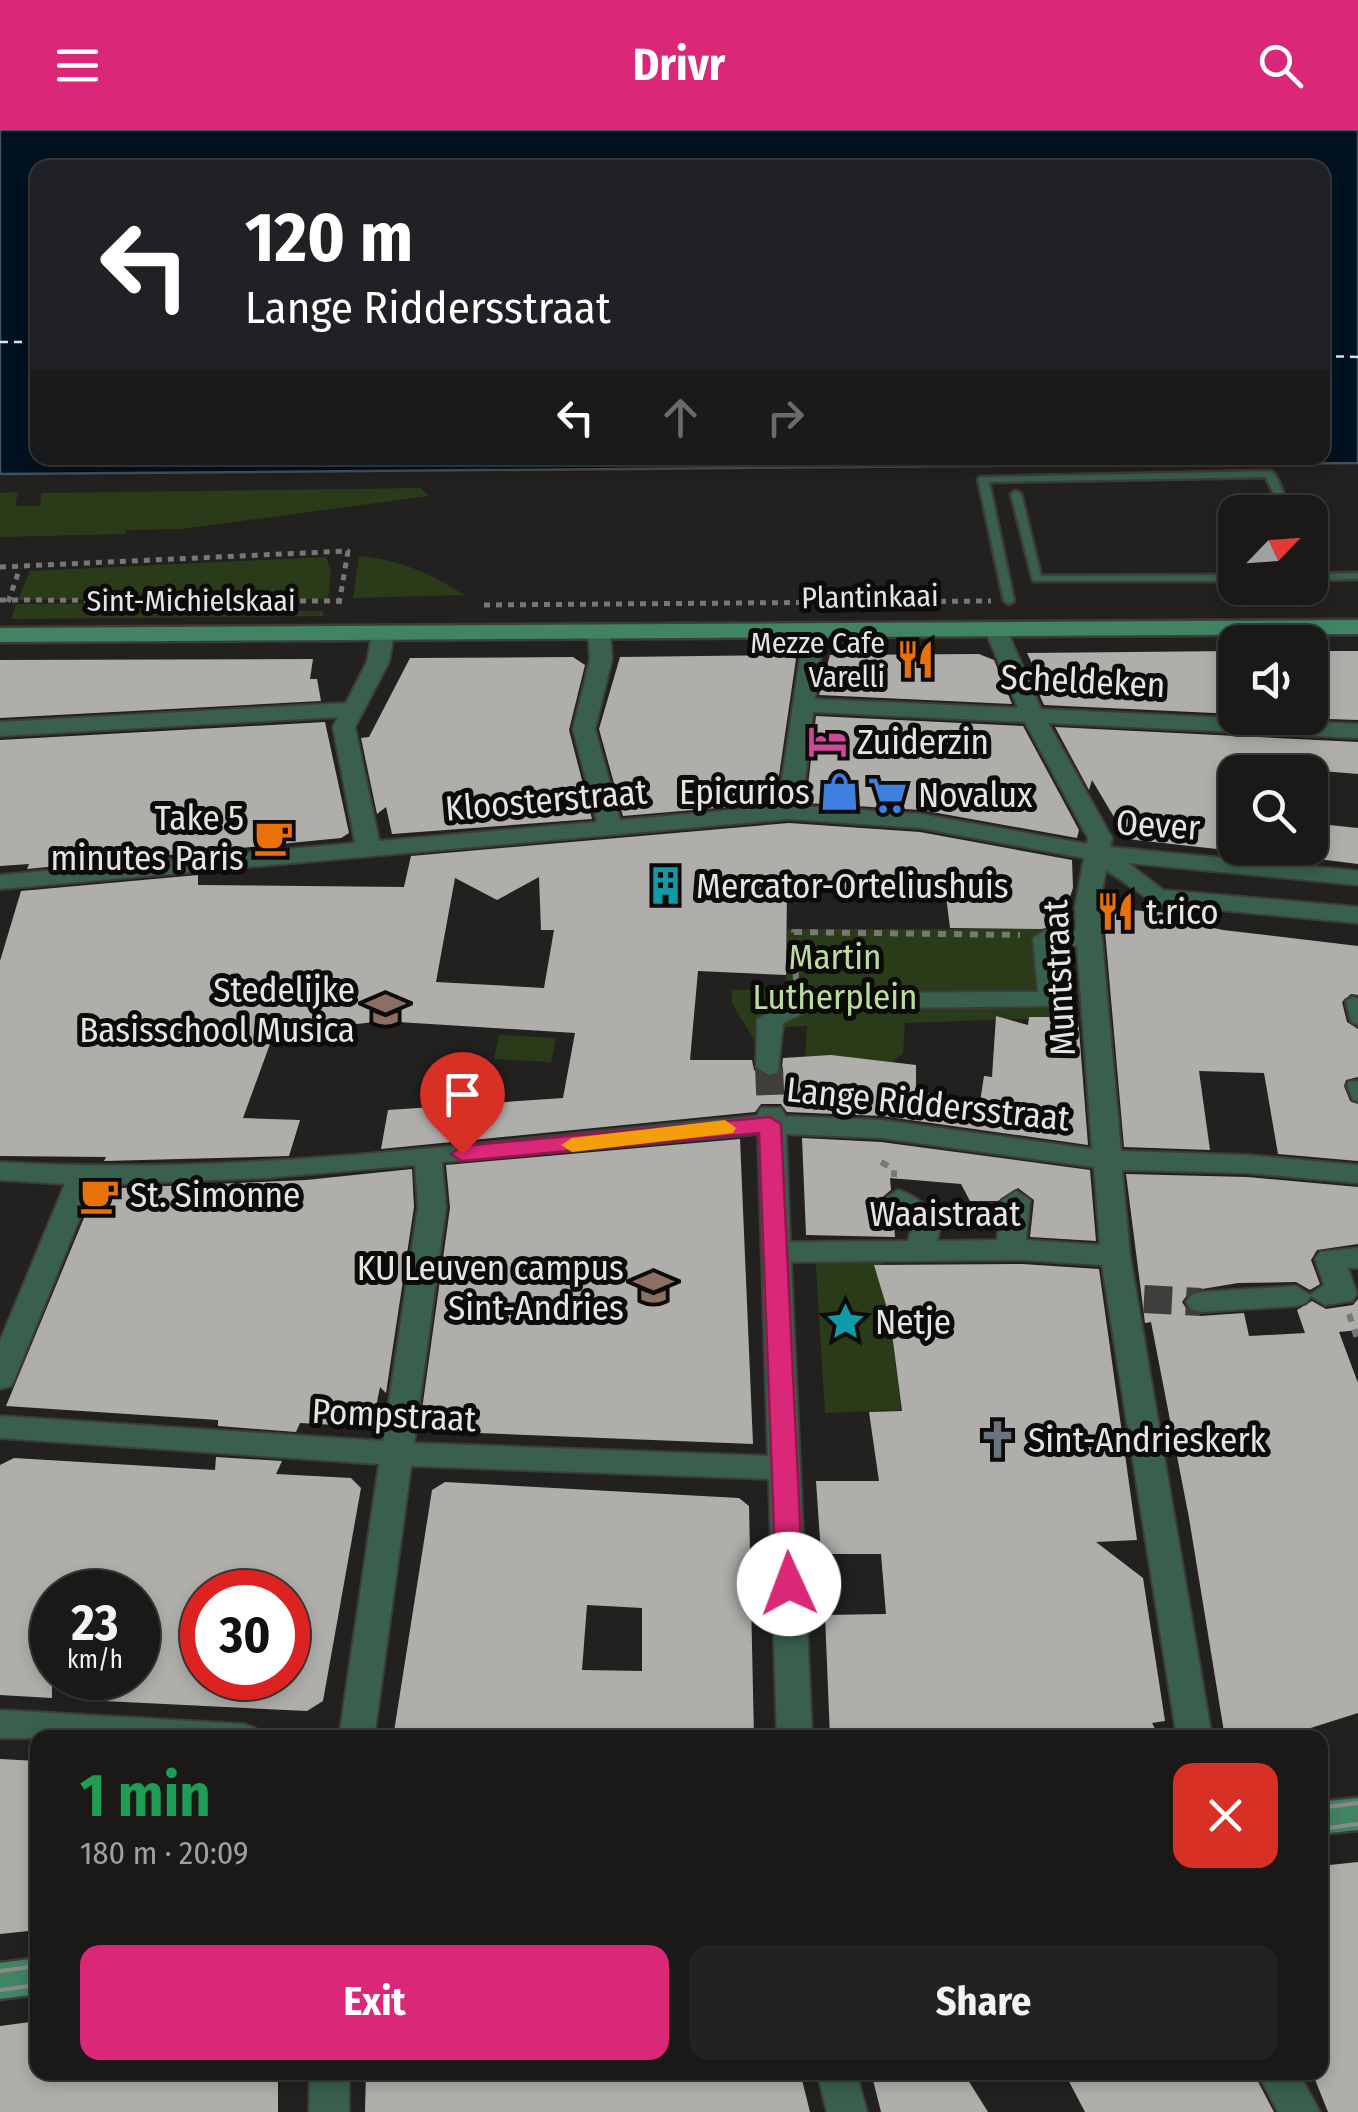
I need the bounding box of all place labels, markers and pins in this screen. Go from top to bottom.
place label: Mezze Cafe Varelli [750,625,885,695]
restaurant icon: Mezze Cafe Varelli [894,639,936,681]
hotel icon: Zuiderzin [806,721,848,763]
place label: Zuiderzin [857,721,989,763]
place label: Epicurios [679,771,810,813]
shop icon: Epicurios [819,771,861,813]
supermarket icon: Novalux [867,774,909,816]
place label: Novalux [918,774,1033,816]
place label: Take 5 minutes Paris [51,797,244,879]
cafe icon: Take 5 minutes Paris [253,817,295,859]
building icon: Mercator-Orteliushuis [645,865,687,907]
place label: Mercator-Orteliushuis [696,865,1009,907]
restaurant icon: t.rico [1095,891,1137,933]
place label: t.rico [1146,891,1219,933]
place label: Stedelijke Basisschool Musica [79,969,355,1051]
school or university icon: Stedelijke Basisschool Musica [364,989,406,1031]
pin [420,1052,505,1155]
cafe icon: St. Simonne [79,1174,121,1216]
place label: St. Simonne [130,1174,300,1216]
place label: KU Leuven campus Sint-Andries [357,1247,624,1329]
school or university icon: KU Leuven campus Sint-Andries [633,1267,675,1309]
place icon: Netje [824,1301,866,1343]
place label: Netje [875,1301,951,1343]
church icon: Sint-Andrieskerk [977,1419,1019,1461]
place label: Sint-Andrieskerk [1028,1419,1267,1461]

